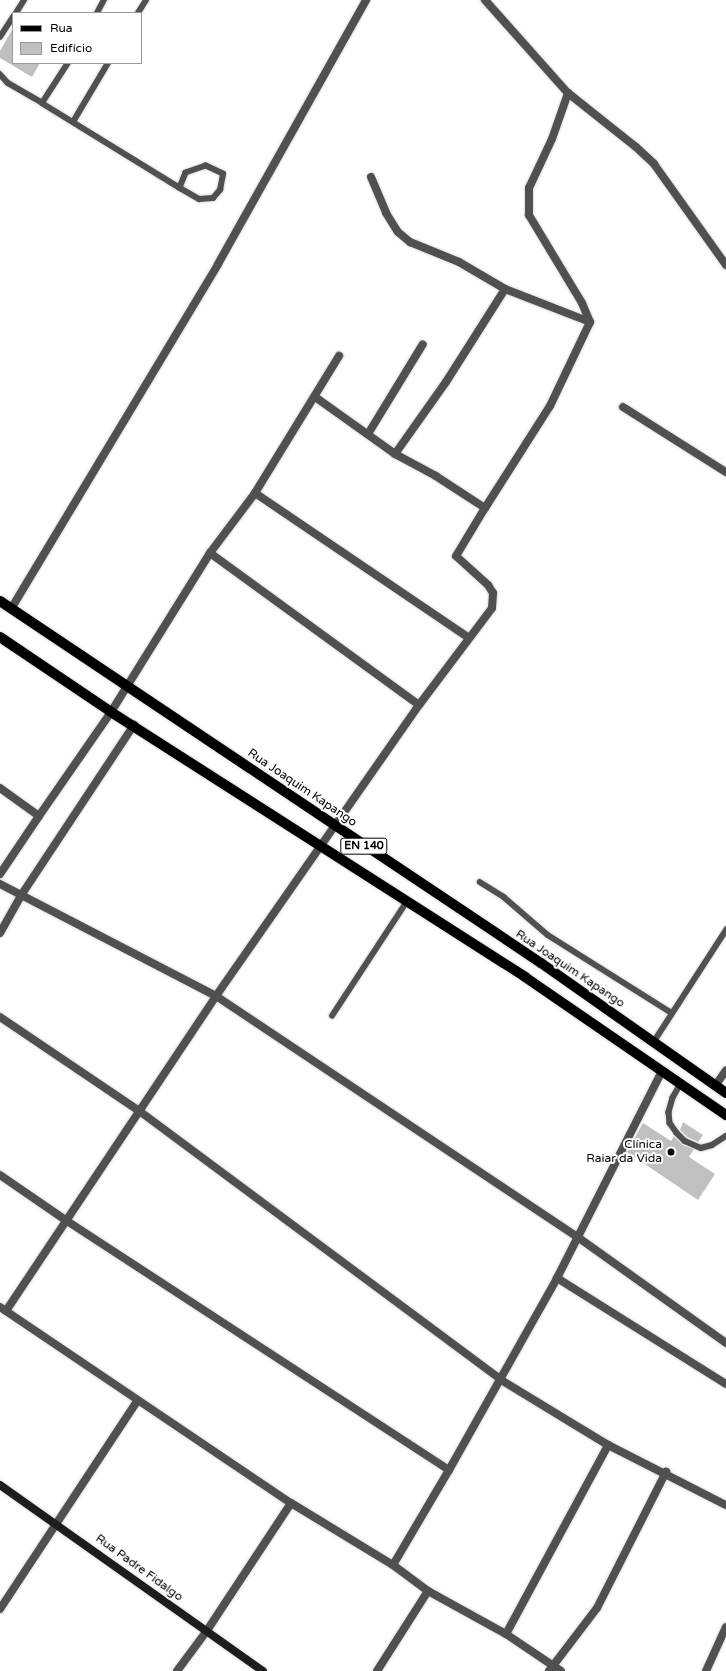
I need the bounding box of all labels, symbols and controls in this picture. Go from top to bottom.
legend [12,12,142,64]
text: Rua [50,21,73,35]
text: Edifício [50,41,92,55]
street label: Rua Joaquim Kapango [245,746,359,830]
road number: EN 140 [340,837,388,855]
street label: Rua Joaquim Kapango [513,927,627,1011]
place label: Clínica Raiar da Vida [586,1138,662,1166]
marker: Clínica Raiar da Vida [665,1146,677,1158]
street label: Rua Padre Fidalgo [93,1531,185,1605]

